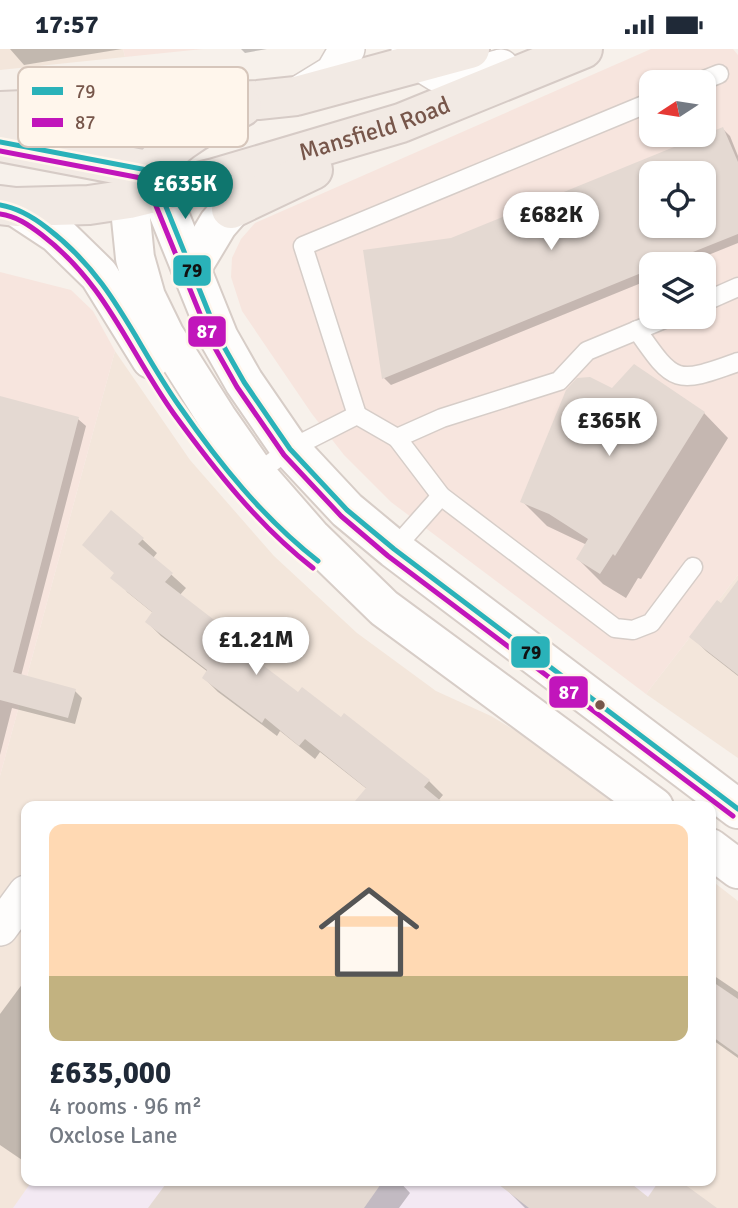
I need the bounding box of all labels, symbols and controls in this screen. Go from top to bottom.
text: 17:57 [35,9,99,41]
legend [18,67,248,147]
north arrow [639,70,716,147]
map controls [639,70,716,329]
text: 79 [75,80,96,104]
street label: Mansfield Road [295,90,454,167]
text: 87 [75,111,96,135]
button: locate [639,161,716,238]
pin: £635K [136,162,234,221]
text: £635K [153,169,217,198]
pin: £682K [502,193,600,252]
text: £682K [519,200,583,229]
button: layers [639,252,716,329]
line badge: 79 [172,254,212,287]
text: 79 [182,259,202,283]
line badge: 87 [187,315,227,348]
text: 87 [197,320,217,344]
pin: £365K [560,399,658,458]
text: £365K [577,406,641,435]
pin: £1.21M [199,617,313,677]
text: £1.21M [218,625,294,654]
line badge: 79 [510,635,551,669]
text: 79 [521,641,541,665]
line badge: 87 [548,675,589,709]
text: 87 [559,681,579,705]
unlabelled marker [593,698,607,712]
icon: home [306,869,432,995]
text: £635,000 [49,1055,171,1092]
text: 4 rooms · 96 m² [49,1092,202,1121]
text: Oxclose Lane [49,1121,177,1150]

